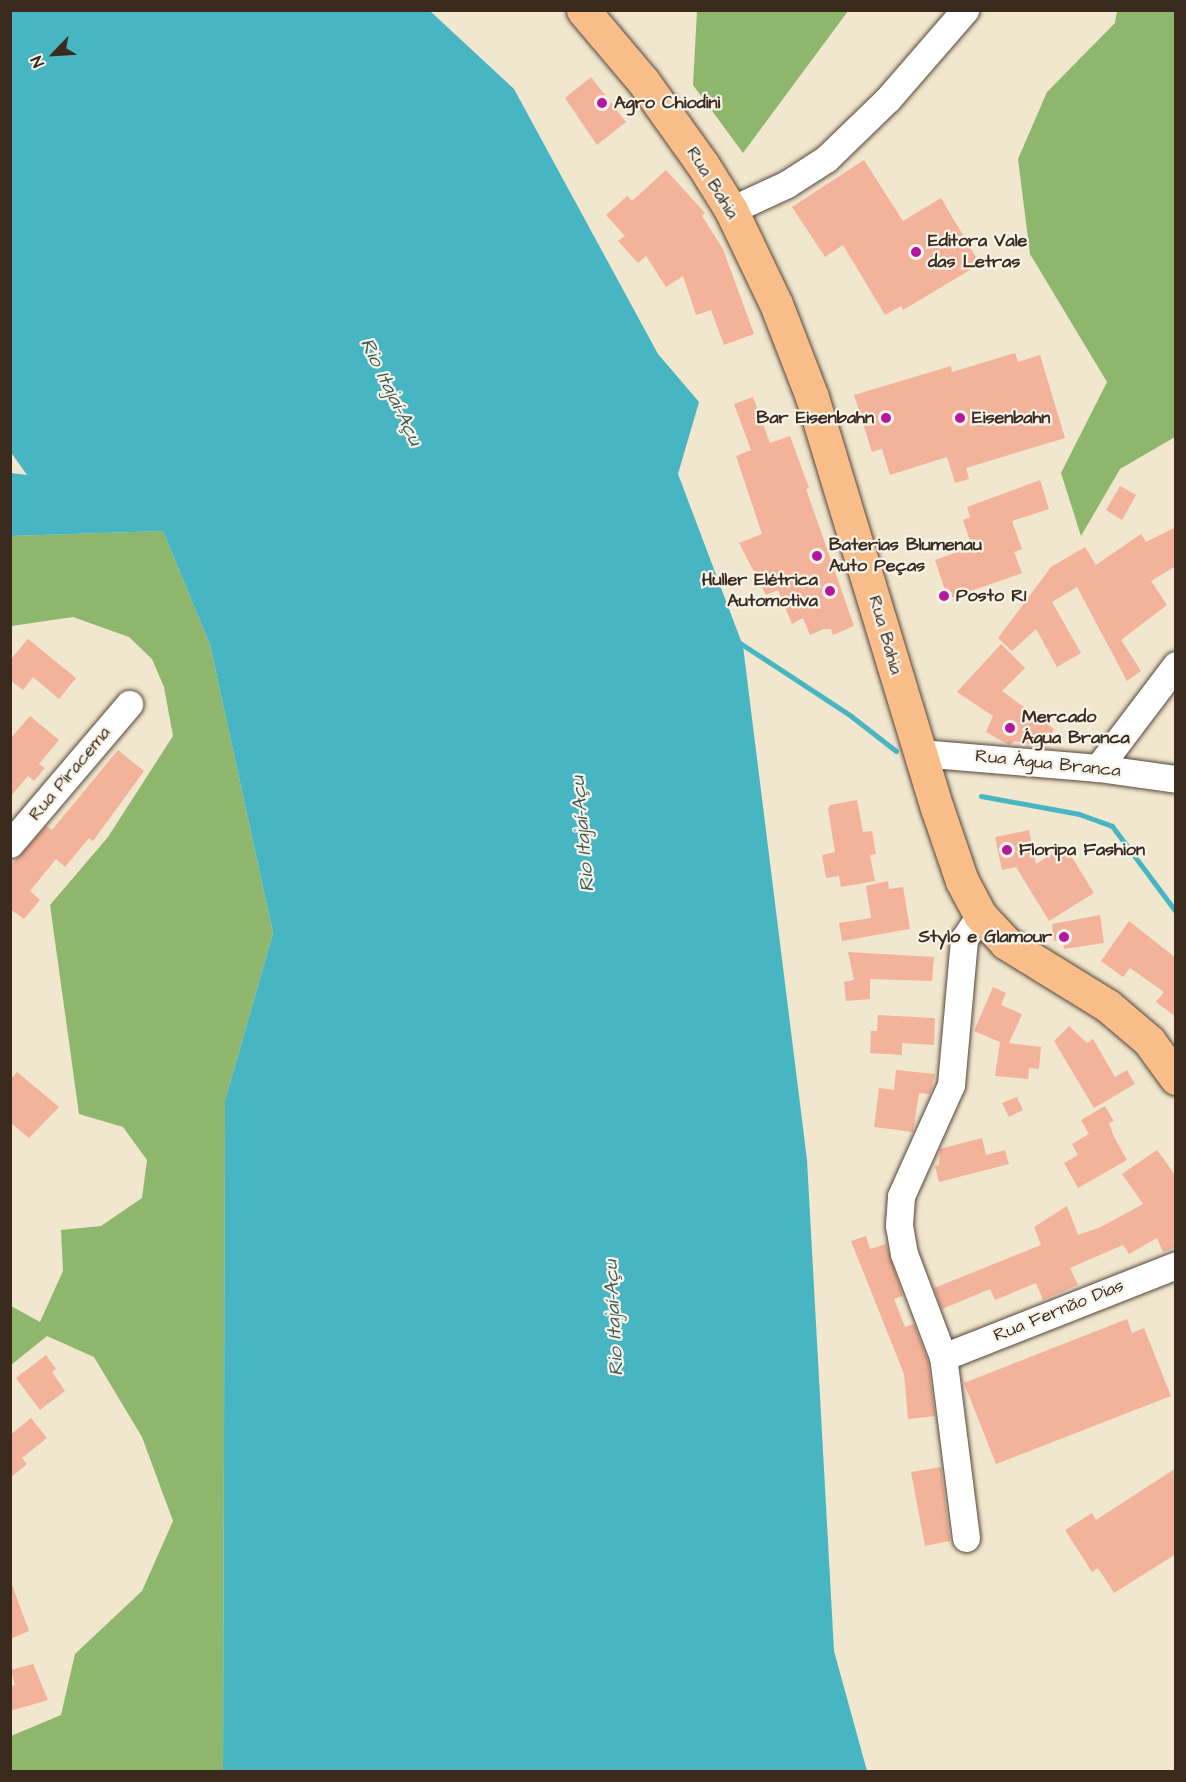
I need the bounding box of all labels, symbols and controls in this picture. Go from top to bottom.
north arrow [24,24,84,84]
text: N [26,52,50,71]
place label: Agro Chiodini [614,92,720,114]
marker: Agro Chiodini [595,96,609,110]
street label: Rua Bahia [681,143,743,223]
place label: Editora Vale das Letras [928,231,1027,274]
marker: Editora Vale das Letras [909,245,923,259]
water label: Rio Itajaí-Açu [355,334,427,450]
place label: Bar Eisenbahn [757,407,874,429]
place label: Eisenbahn [972,407,1050,429]
marker: Bar Eisenbahn [879,411,893,425]
marker: Eisenbahn [953,411,967,425]
place label: Baterias Blumenau Auto Peças [829,535,982,578]
marker: Baterias Blumenau Auto Peças [810,549,824,563]
place label: Huller Elétrica Automotiva [702,570,818,612]
marker: Huller Elétrica Automotiva [823,584,837,598]
place label: Posto R1 [956,585,1026,607]
marker: Posto R1 [937,589,951,603]
street label: Rua Bahia [863,593,907,677]
place label: Mercado Água Branca [1022,707,1130,750]
marker: Mercado Água Branca [1003,721,1017,735]
street label: Rua Piracema [24,723,116,825]
street label: Rua Água Branca [974,746,1122,782]
water label: Rio Itajaí-Açu [566,775,600,893]
place label: Floripa Fashion [1019,839,1145,861]
marker: Floripa Fashion [1000,843,1014,857]
place label: Stylo e Glamour [919,926,1052,948]
marker: Stylo e Glamour [1057,930,1071,944]
water label: Rio Itajaí-Açu [599,1259,629,1377]
street label: Rua Fernão Dias [991,1275,1127,1347]

